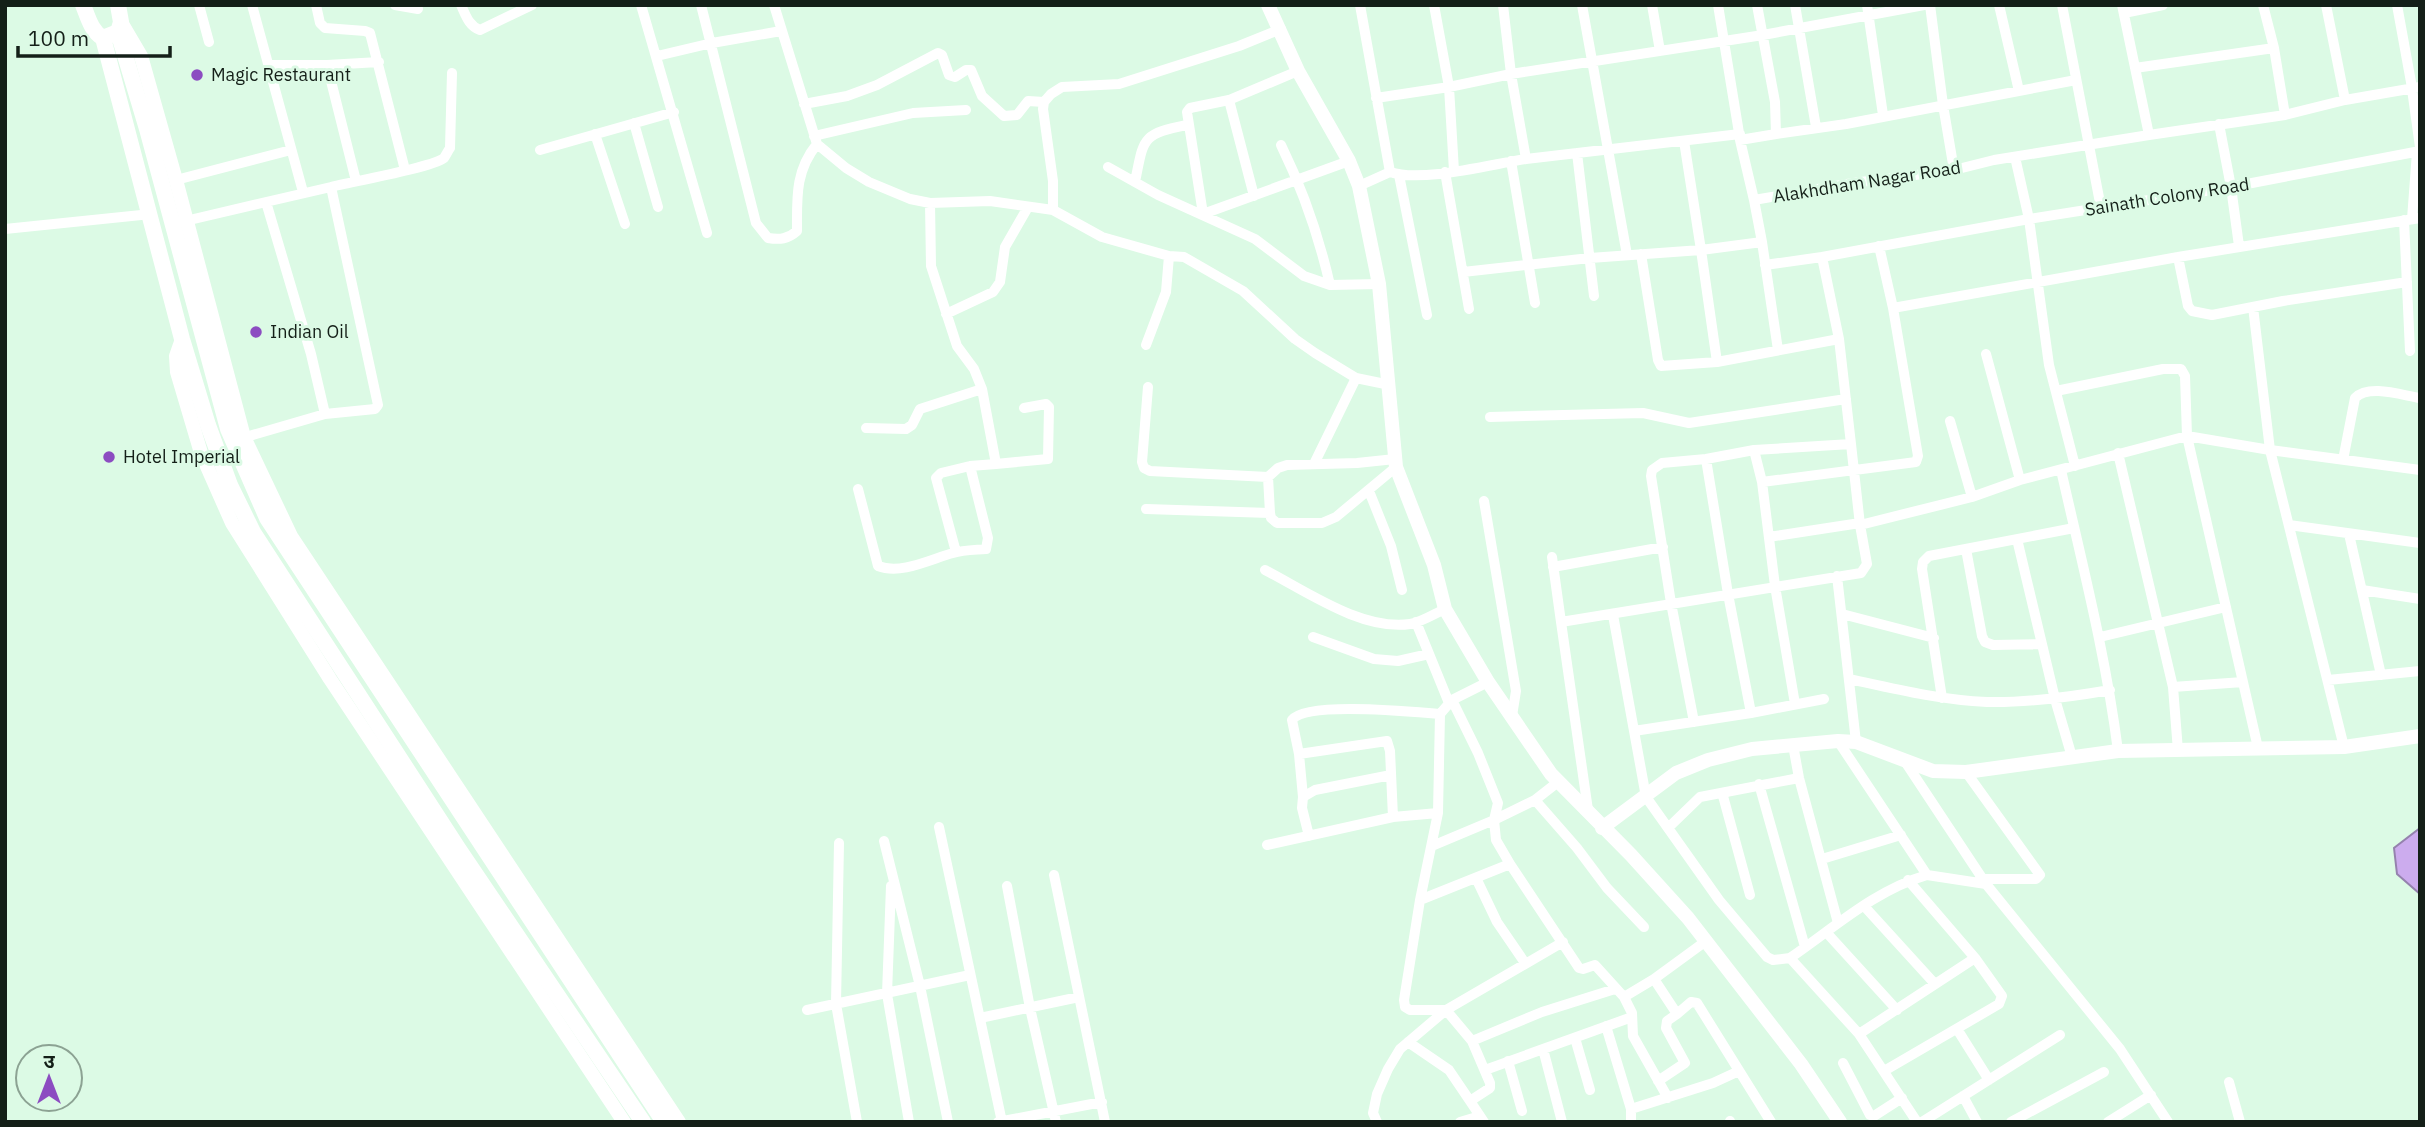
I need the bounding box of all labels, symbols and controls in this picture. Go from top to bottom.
scale bar [18,14,170,58]
text: 100 m [28,24,89,52]
place label: Magic Restaurant [211,63,351,86]
marker: Magic Restaurant [189,67,205,83]
street label: Alakhdham Nagar Road [1771,155,1962,208]
street label: Sainath Colony Road [2083,172,2251,221]
place label: Indian Oil [270,320,349,343]
marker: Indian Oil [248,324,264,340]
place label: Hotel Imperial [123,445,240,468]
marker: Hotel Imperial [101,449,117,465]
north arrow [14,1043,84,1113]
text: उ [43,1049,55,1073]

